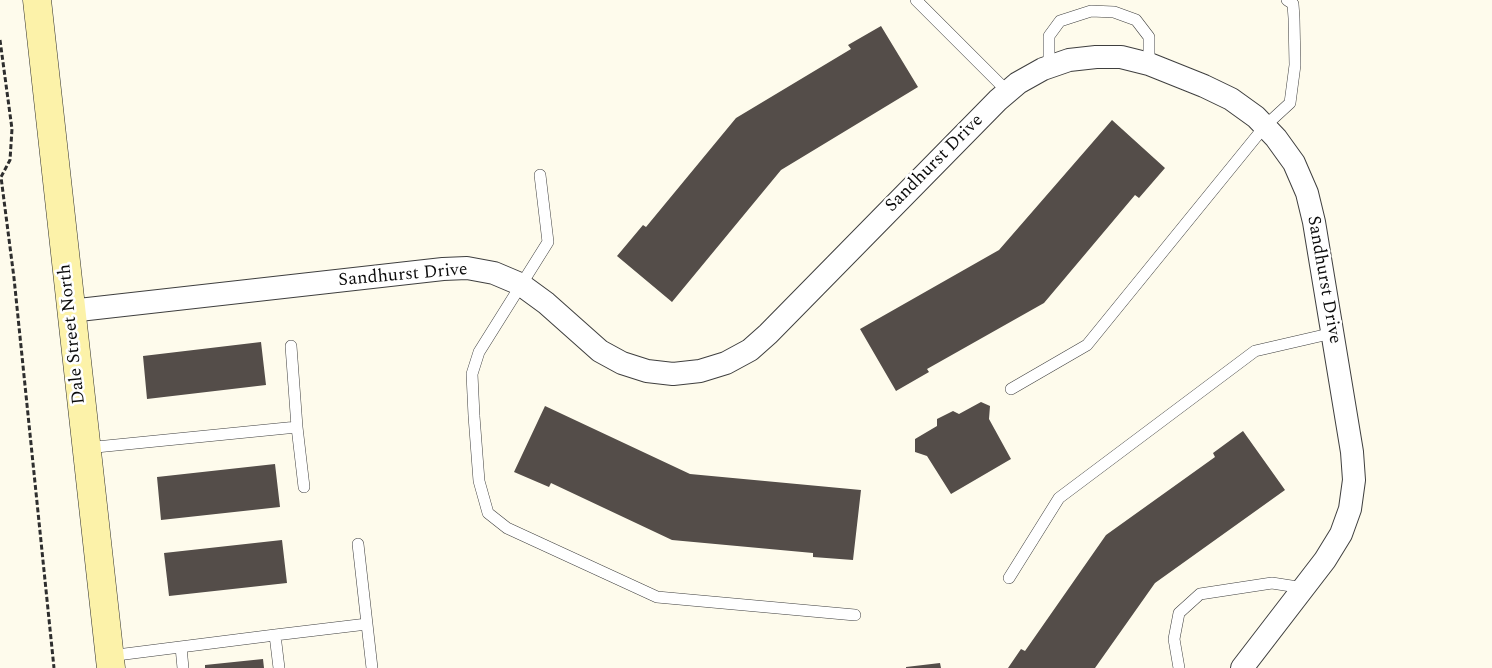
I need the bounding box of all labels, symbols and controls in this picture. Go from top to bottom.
street label: Sandhurst Drive [882,111,988,217]
street label: Sandhurst Drive [1301,214,1345,346]
street label: Sandhurst Drive [338,260,468,292]
street label: Dale Street North [55,263,91,405]

